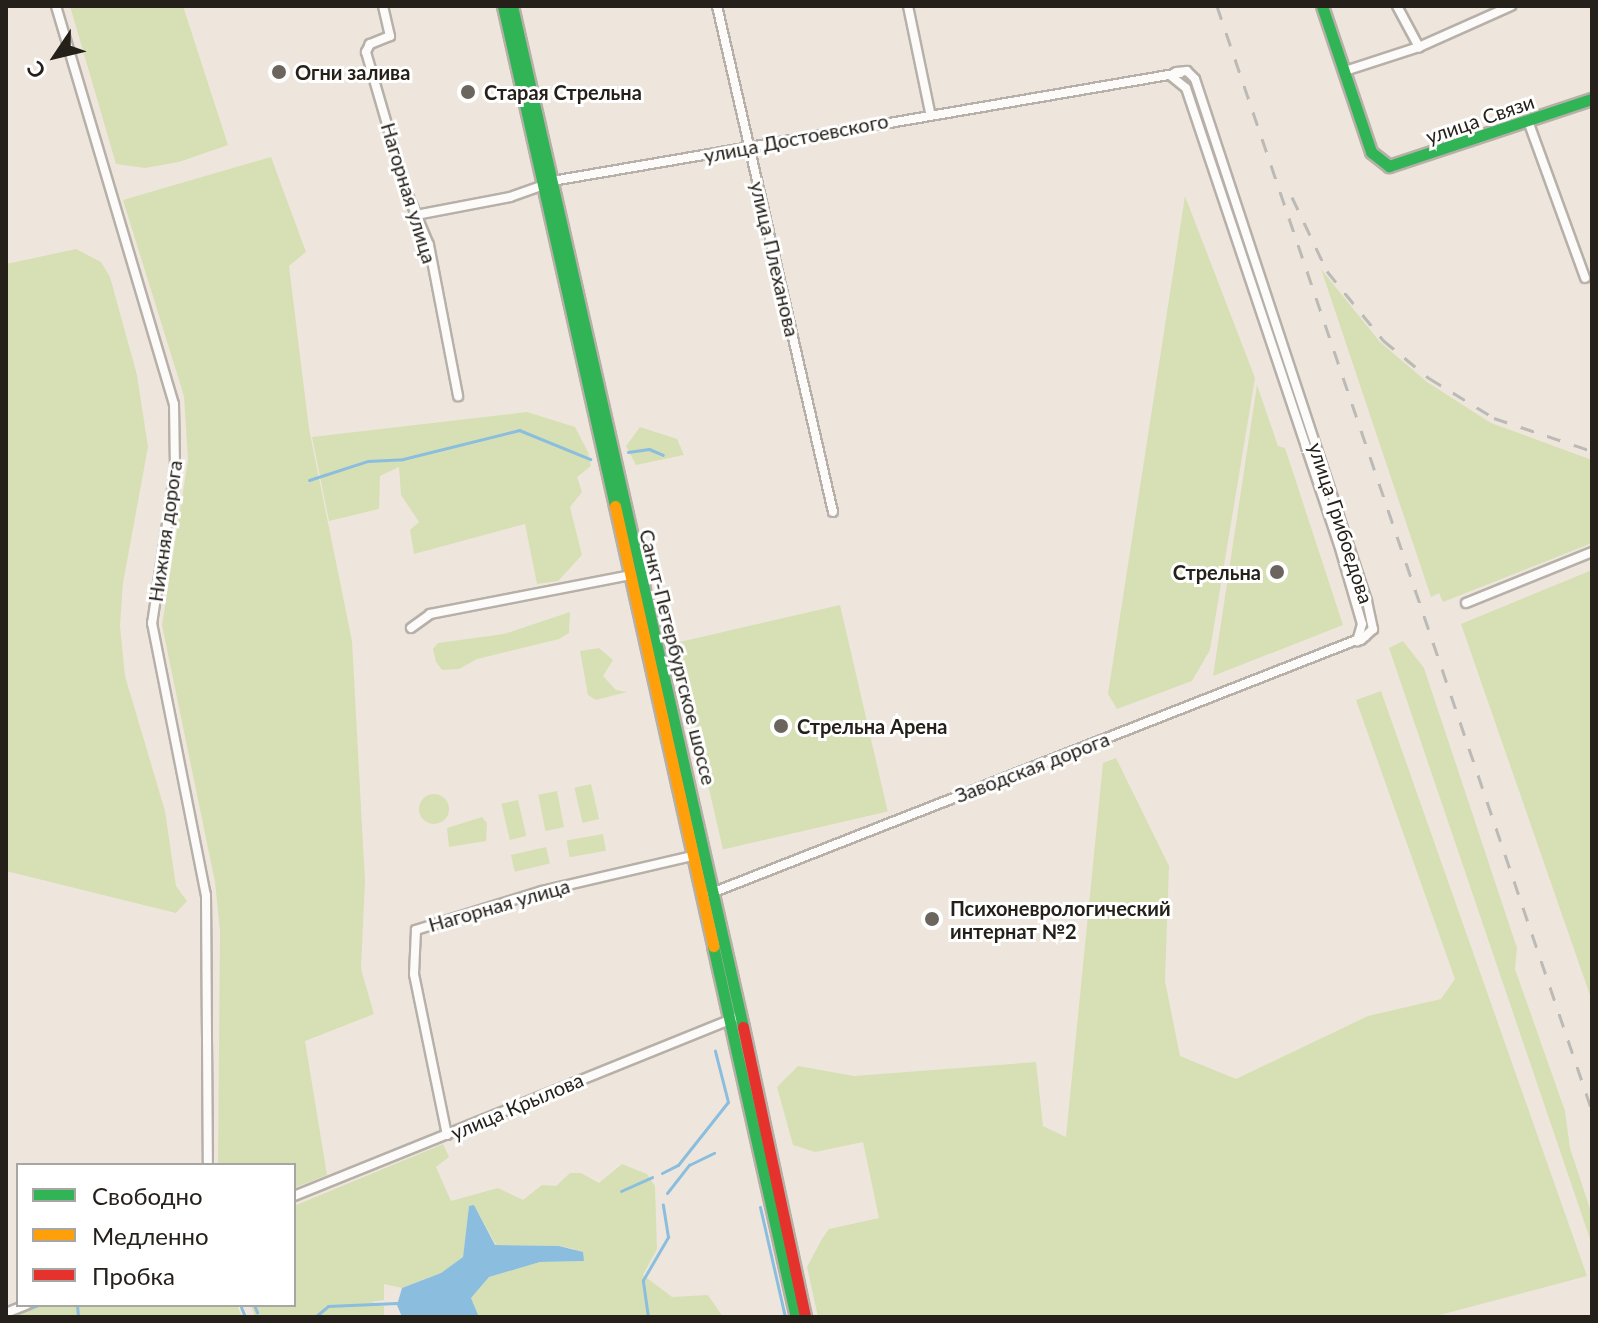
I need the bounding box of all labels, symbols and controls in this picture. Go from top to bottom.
north arrow [16,16,96,96]
text: С [21,56,51,84]
place label: Огни залива [295,60,410,84]
marker: Огни залива [270,63,288,81]
place label: Старая Стрельна [484,80,642,104]
marker: Старая Стрельна [459,83,477,101]
street label: улица Связи [1423,89,1537,149]
street label: улица Достоевского [702,108,890,168]
street label: Нагорная улица [376,120,442,266]
street label: улица Плеханова [745,179,805,339]
street label: улица Грибоедова [1304,439,1378,607]
street label: Нижняя дорога [143,459,187,603]
street label: Санкт-Петербургское шоссе [635,527,721,787]
place label: Стрельна [1173,560,1261,584]
marker: Стрельна [1268,563,1286,581]
place label: Стрельна Арена [797,714,947,738]
marker: Стрельна Арена [772,717,790,735]
street label: Заводская дорога [951,727,1113,807]
street label: Нагорная улица [425,873,573,937]
place label: Психоневрологический интернат №2 [950,896,1171,943]
marker: Психоневрологический интернат №2 [921,908,943,930]
street label: улица Крылова [447,1067,587,1145]
legend [16,1163,296,1307]
text: Свободно [92,1181,203,1210]
text: Медленно [92,1221,209,1250]
text: Пробка [92,1261,175,1290]

